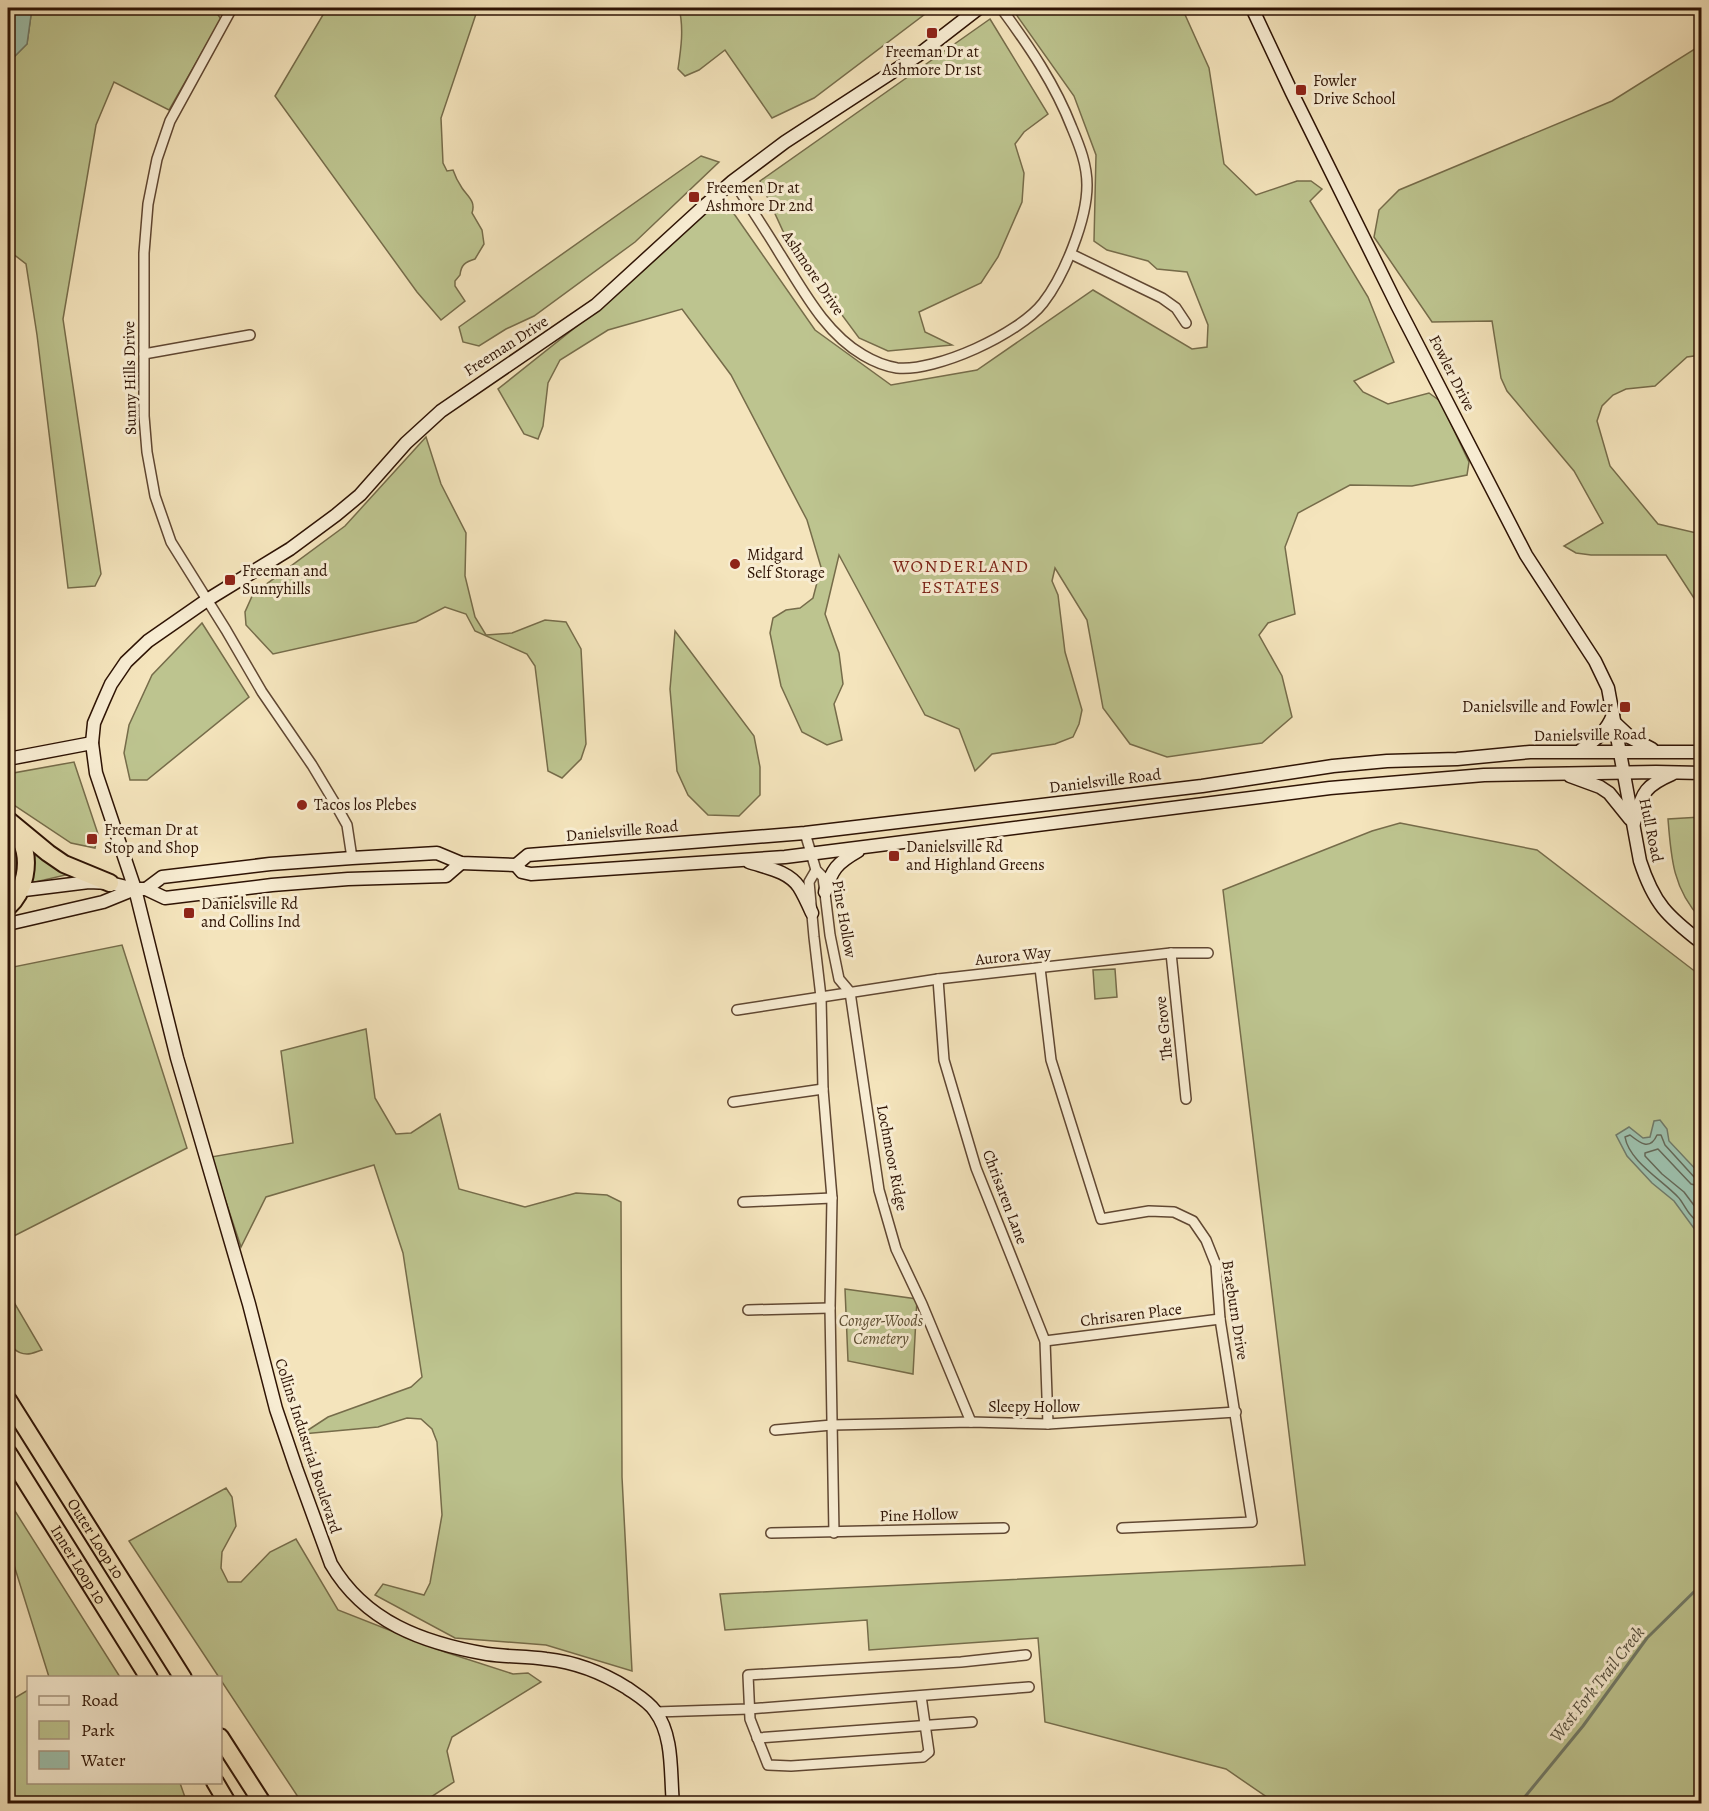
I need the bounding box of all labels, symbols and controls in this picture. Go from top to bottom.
marker: Freeman Dr at Ashmore Dr 1st [925,26,939,40]
place label: Freeman Dr at Ashmore Dr 1st [881,41,982,81]
place label: Fowler Drive School [1313,70,1396,110]
marker: Fowler Drive School [1294,83,1308,97]
place label: Freemen Dr at Ashmore Dr 2nd [705,177,814,217]
marker: Freemen Dr at Ashmore Dr 2nd [687,190,701,204]
street label: Ashmore Drive [776,225,849,320]
street label: Freeman Drive [459,310,553,382]
street label: Sunny Hills Drive [118,321,142,435]
street label: Fowler Drive [1423,331,1481,415]
place label: Midgard Self Storage [747,544,825,584]
district label: WONDERLAND ESTATES [892,554,1029,599]
marker: Midgard Self Storage [728,557,742,571]
place label: Freeman and Sunnyhills [242,560,328,600]
marker: Freeman and Sunnyhills [223,573,237,587]
place label: Danielsville and Fowler [1462,696,1613,718]
marker: Danielsville and Fowler [1618,700,1632,714]
street label: Danielsville Road [1534,723,1647,747]
street label: Danielsville Road [1048,763,1163,799]
place label: Tacos los Plebes [314,794,417,816]
street label: Hull Road [1633,796,1669,864]
marker: Tacos los Plebes [295,798,309,812]
street label: Danielsville Road [565,815,679,847]
place label: Freeman Dr at Stop and Shop [104,819,199,859]
marker: Freeman Dr at Stop and Shop [85,832,99,846]
place label: Danielsville Rd and Highland Greens [906,836,1045,876]
marker: Danielsville Rd and Highland Greens [887,849,901,863]
street label: Pine Hollow [826,878,862,960]
place label: Danielsville Rd and Collins Ind [201,893,301,933]
marker: Danielsville Rd and Collins Ind [182,906,196,920]
street label: Aurora Way [973,941,1053,971]
street label: The Grove [1150,995,1178,1061]
street label: Lochmoor Ridge [871,1103,913,1213]
street label: Chrisaren Lane [977,1147,1033,1247]
street label: Braeburn Drive [1216,1259,1254,1361]
street label: Chrisaren Place [1079,1298,1183,1332]
park label: Conger-Woods Cemetery [839,1310,924,1350]
street label: Collins Industrial Boulevard [269,1356,347,1537]
street label: Sleepy Hollow [988,1396,1080,1418]
street label: Outer Loop 10 [62,1494,129,1583]
street label: Pine Hollow [879,1503,959,1527]
street label: Inner Loop 10 [45,1521,111,1609]
water label: West Fork Trail Creek [1544,1621,1650,1747]
legend [27,1676,222,1784]
text: Road [81,1688,119,1712]
text: Park [81,1718,115,1742]
text: Water [80,1748,126,1772]

